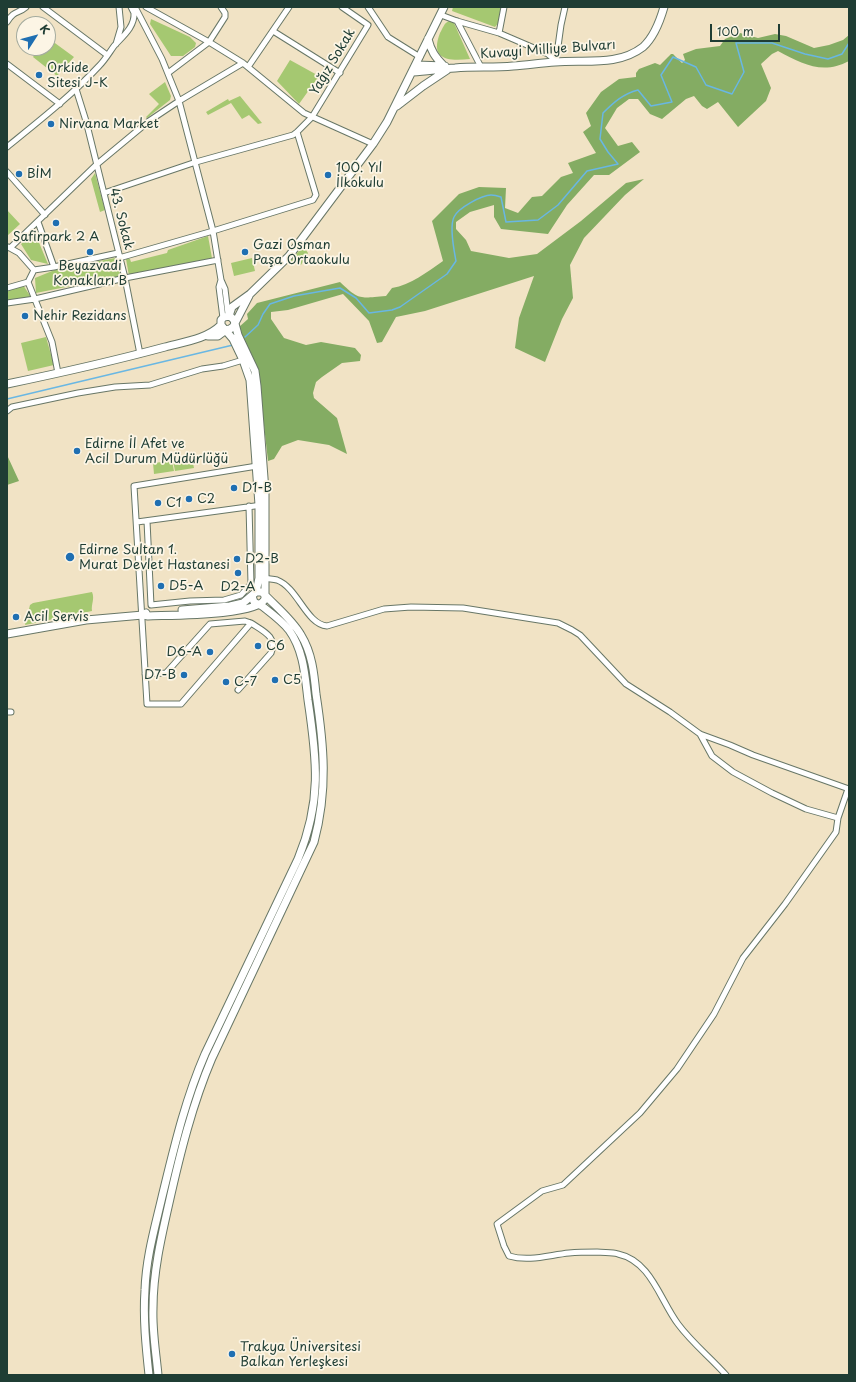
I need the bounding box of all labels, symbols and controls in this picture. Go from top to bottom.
north arrow [16,16,56,56]
scale bar [712,16,782,42]
text: K [36,21,55,37]
text: 100 m [717,22,754,40]
street label: Yağız Sokak [307,26,359,98]
street label: Kuvayi Milliye Bulvarı [480,37,616,63]
place label: Orkide Sitesi J-K [47,60,108,91]
marker: Orkide Sitesi J-K [34,70,44,80]
place label: Nirvana Market [59,116,159,132]
marker: Nirvana Market [46,119,56,129]
place label: 100. Yıl İlkokulu [336,160,384,191]
place label: BİM [27,166,52,182]
marker: BİM [14,169,24,179]
marker: 100. Yıl İlkokulu [323,170,333,180]
street label: 43. Sokak [106,186,136,252]
marker: Safirpark 2 A [51,218,61,228]
place label: Safirpark 2 A [13,229,99,245]
place label: Gazi Osman Paşa Ortaokulu [253,237,350,268]
marker: Beyazvadi Konakları B [85,247,95,257]
marker: Gazi Osman Paşa Ortaokulu [240,247,250,257]
place label: Beyazvadi Konakları B [53,258,127,289]
place label: Nehir Rezidans [33,308,126,324]
marker: Nehir Rezidans [20,311,30,321]
place label: Edirne İl Afet ve Acil Durum Müdürlüğü [85,436,228,467]
marker: Edirne İl Afet ve Acil Durum Müdürlüğü [72,446,82,456]
place label: D1-B [242,480,272,496]
marker: D1-B [229,483,239,493]
place label: C2 [197,491,215,507]
marker: C2 [184,494,194,504]
place label: C1 [166,495,182,511]
marker: C1 [153,498,163,508]
place label: Edirne Sultan 1. Murat Devlet Hastanesi [79,542,230,573]
marker: Edirne Sultan 1. Murat Devlet Hastanesi [64,551,76,563]
place label: D2-B [245,551,279,567]
marker: D2-B [232,554,242,564]
marker: D2-A [233,568,243,578]
place label: D5-A [169,578,204,594]
place label: D2-A [220,579,256,595]
marker: D5-A [156,581,166,591]
place label: Acil Servis [24,609,89,625]
marker: Acil Servis [11,612,21,622]
place label: C6 [266,638,285,654]
marker: C6 [253,641,263,651]
place label: D6-A [166,644,202,660]
marker: D6-A [205,647,215,657]
place label: D7-B [144,667,176,683]
marker: D7-B [179,670,189,680]
place label: C5 [283,672,301,688]
place label: C-7 [234,674,257,690]
marker: C5 [270,675,280,685]
marker: C-7 [221,677,231,687]
place label: Trakya Üniversitesi Balkan Yerleşkesi [240,1339,361,1370]
marker: Trakya Üniversitesi Balkan Yerleşkesi [227,1349,237,1359]

